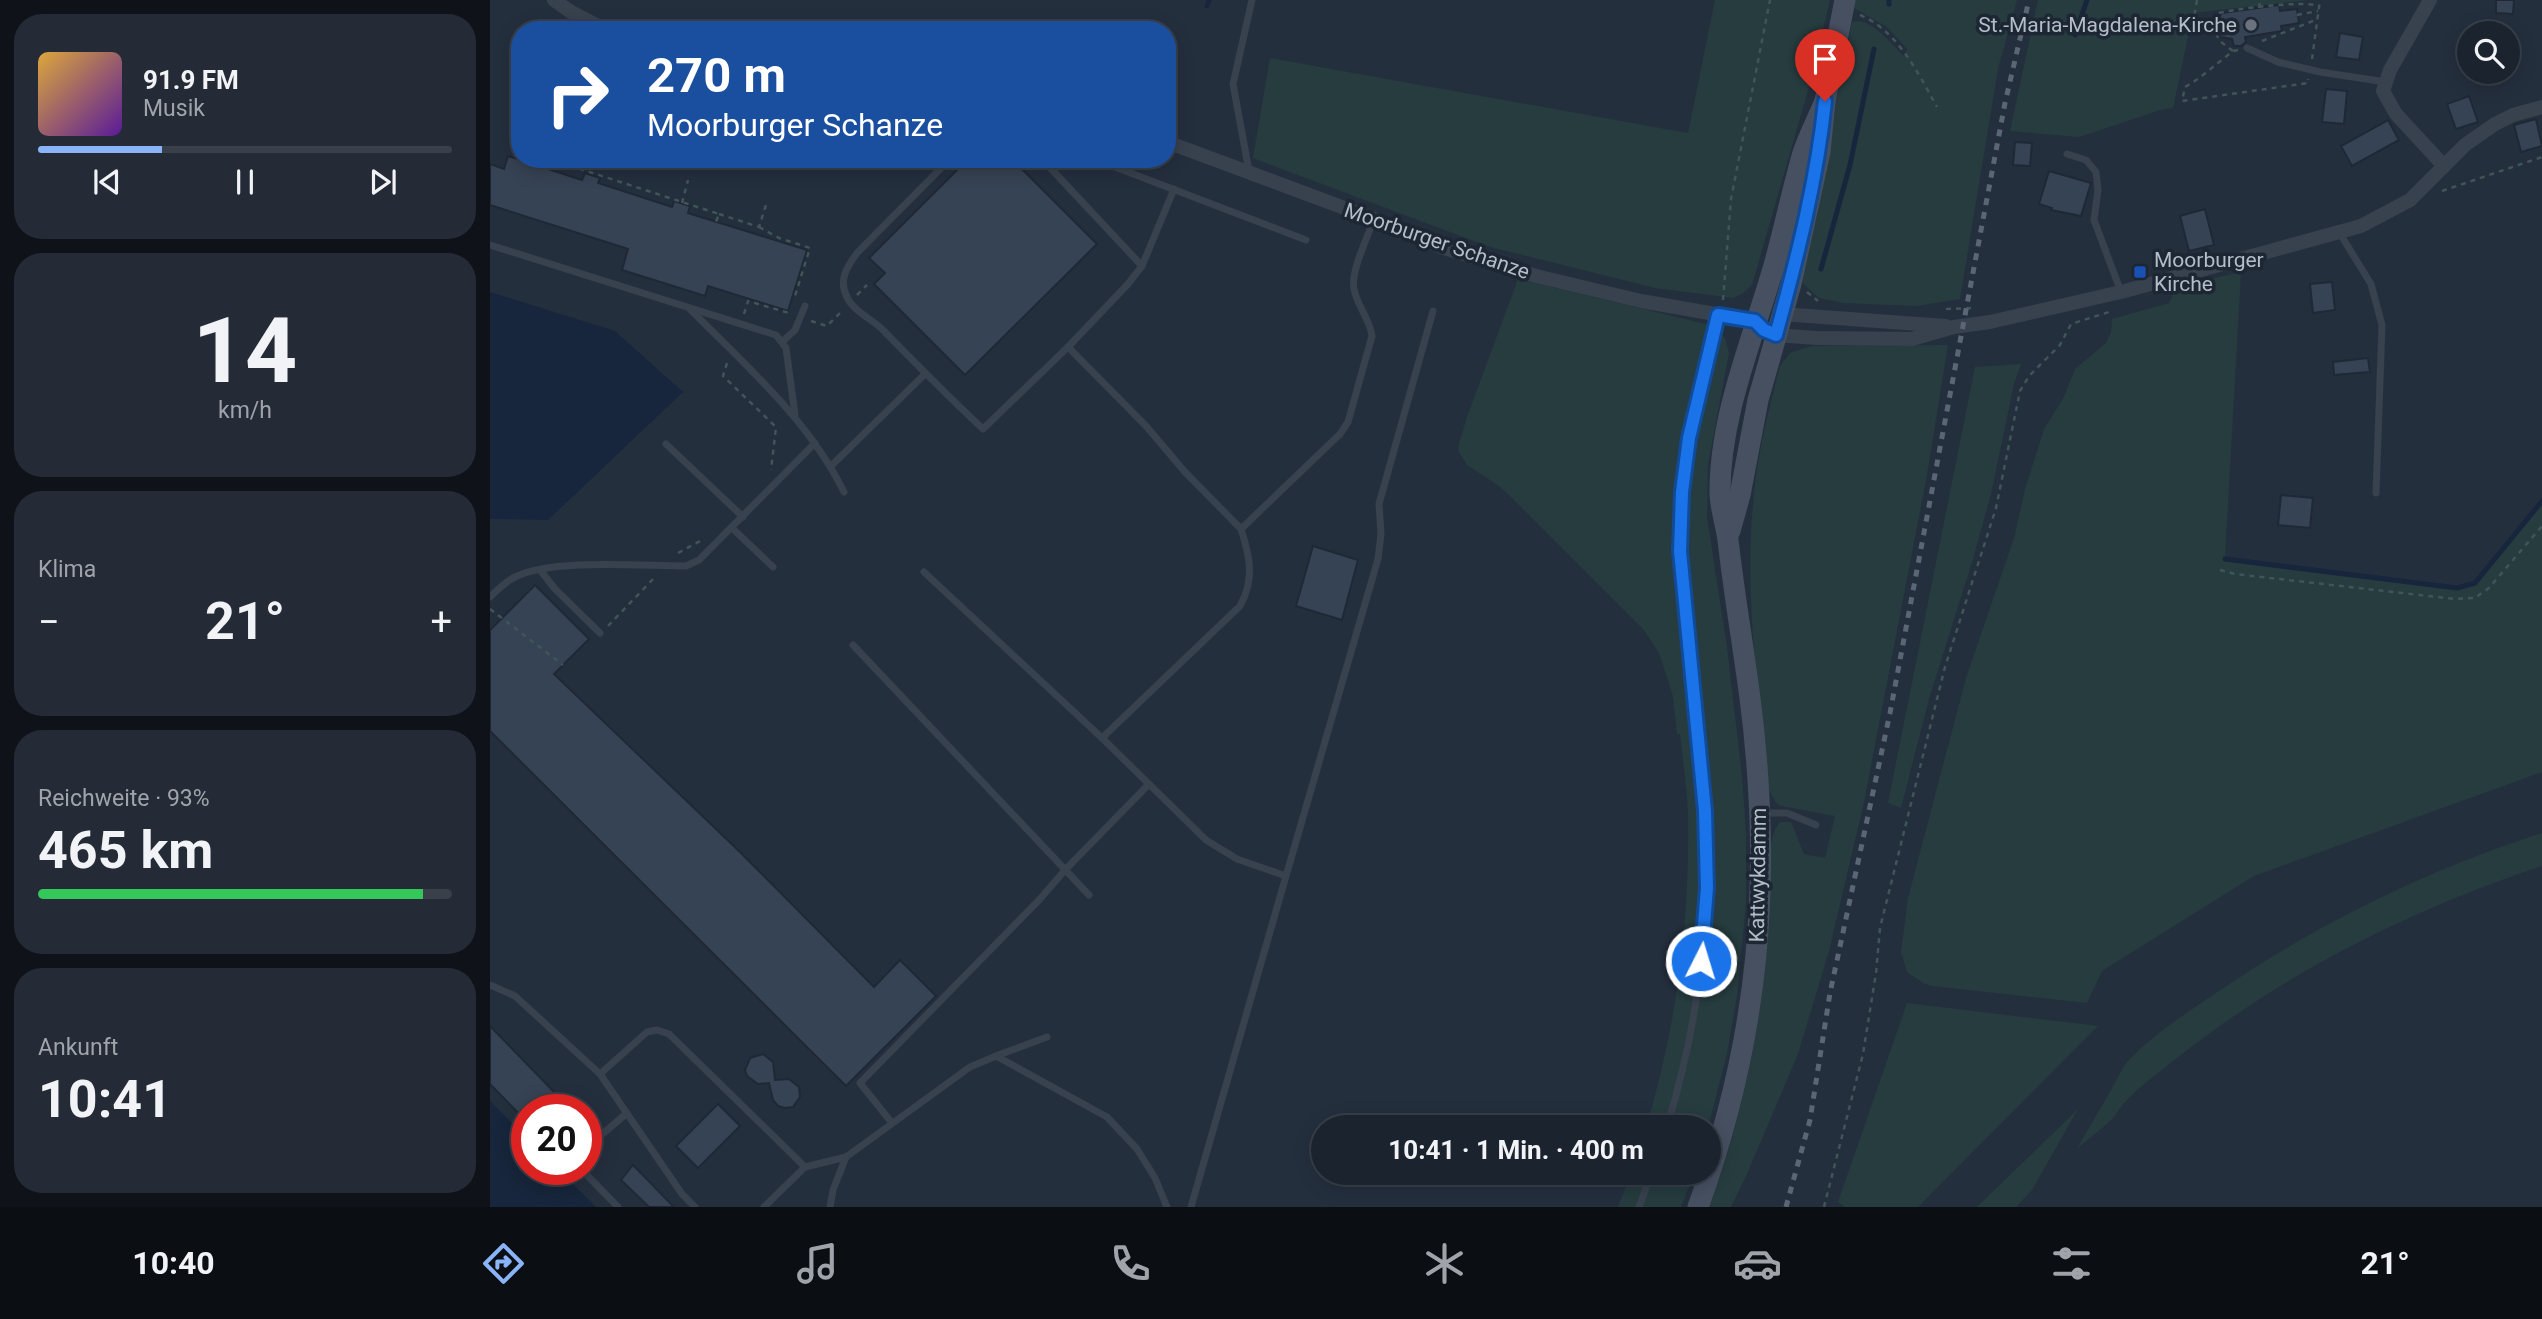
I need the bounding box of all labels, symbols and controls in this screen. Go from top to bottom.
place label: St.-Maria-Magdalena-Kirche [1978,13,2237,37]
marker: St.-Maria-Magdalena-Kirche [2243,17,2259,33]
map controls [2457,21,2520,84]
button: search [2457,21,2520,84]
pin [1795,29,1855,101]
icon: arrive [1806,40,1844,78]
text: 270 m [647,47,786,104]
icon: right [532,49,623,140]
text: 91.9 FM [143,65,239,95]
text: Musik [143,95,205,122]
text: Moorburger Schanze [647,106,943,144]
icon: previous [88,163,126,201]
icon: pause [226,163,264,201]
icon: next [364,163,402,201]
street label: Moorburger Schanze [1341,198,1533,284]
place label: Moorburger Kirche [2154,248,2264,296]
marker: Moorburger Kirche [2132,264,2148,280]
text: 14 [193,298,297,404]
text: km/h [218,397,272,424]
text: Klima [38,556,96,583]
text: 21° [205,591,285,652]
text: − [38,600,60,644]
text: + [430,600,452,644]
text: Reichweite · 93% [38,785,210,812]
street label: Kattwykdamm [1745,808,1771,942]
text: 465 km [38,820,213,881]
position arrow [1664,924,1738,998]
text: Ankunft [38,1034,118,1061]
text: 10:41 [38,1069,172,1130]
speed limit sign: 20 [511,1094,602,1185]
text: 10:41 · 1 Min. · 400 m [1388,1135,1644,1165]
icon: directions [479,1239,528,1288]
icon: music [793,1239,842,1288]
icon: phone [1106,1239,1155,1288]
icon: climate [1420,1239,1469,1288]
icon: car [1733,1239,1782,1288]
icon: filters [2047,1239,2096,1288]
text: 10:40 [132,1244,215,1282]
text: 21° [2360,1244,2410,1282]

